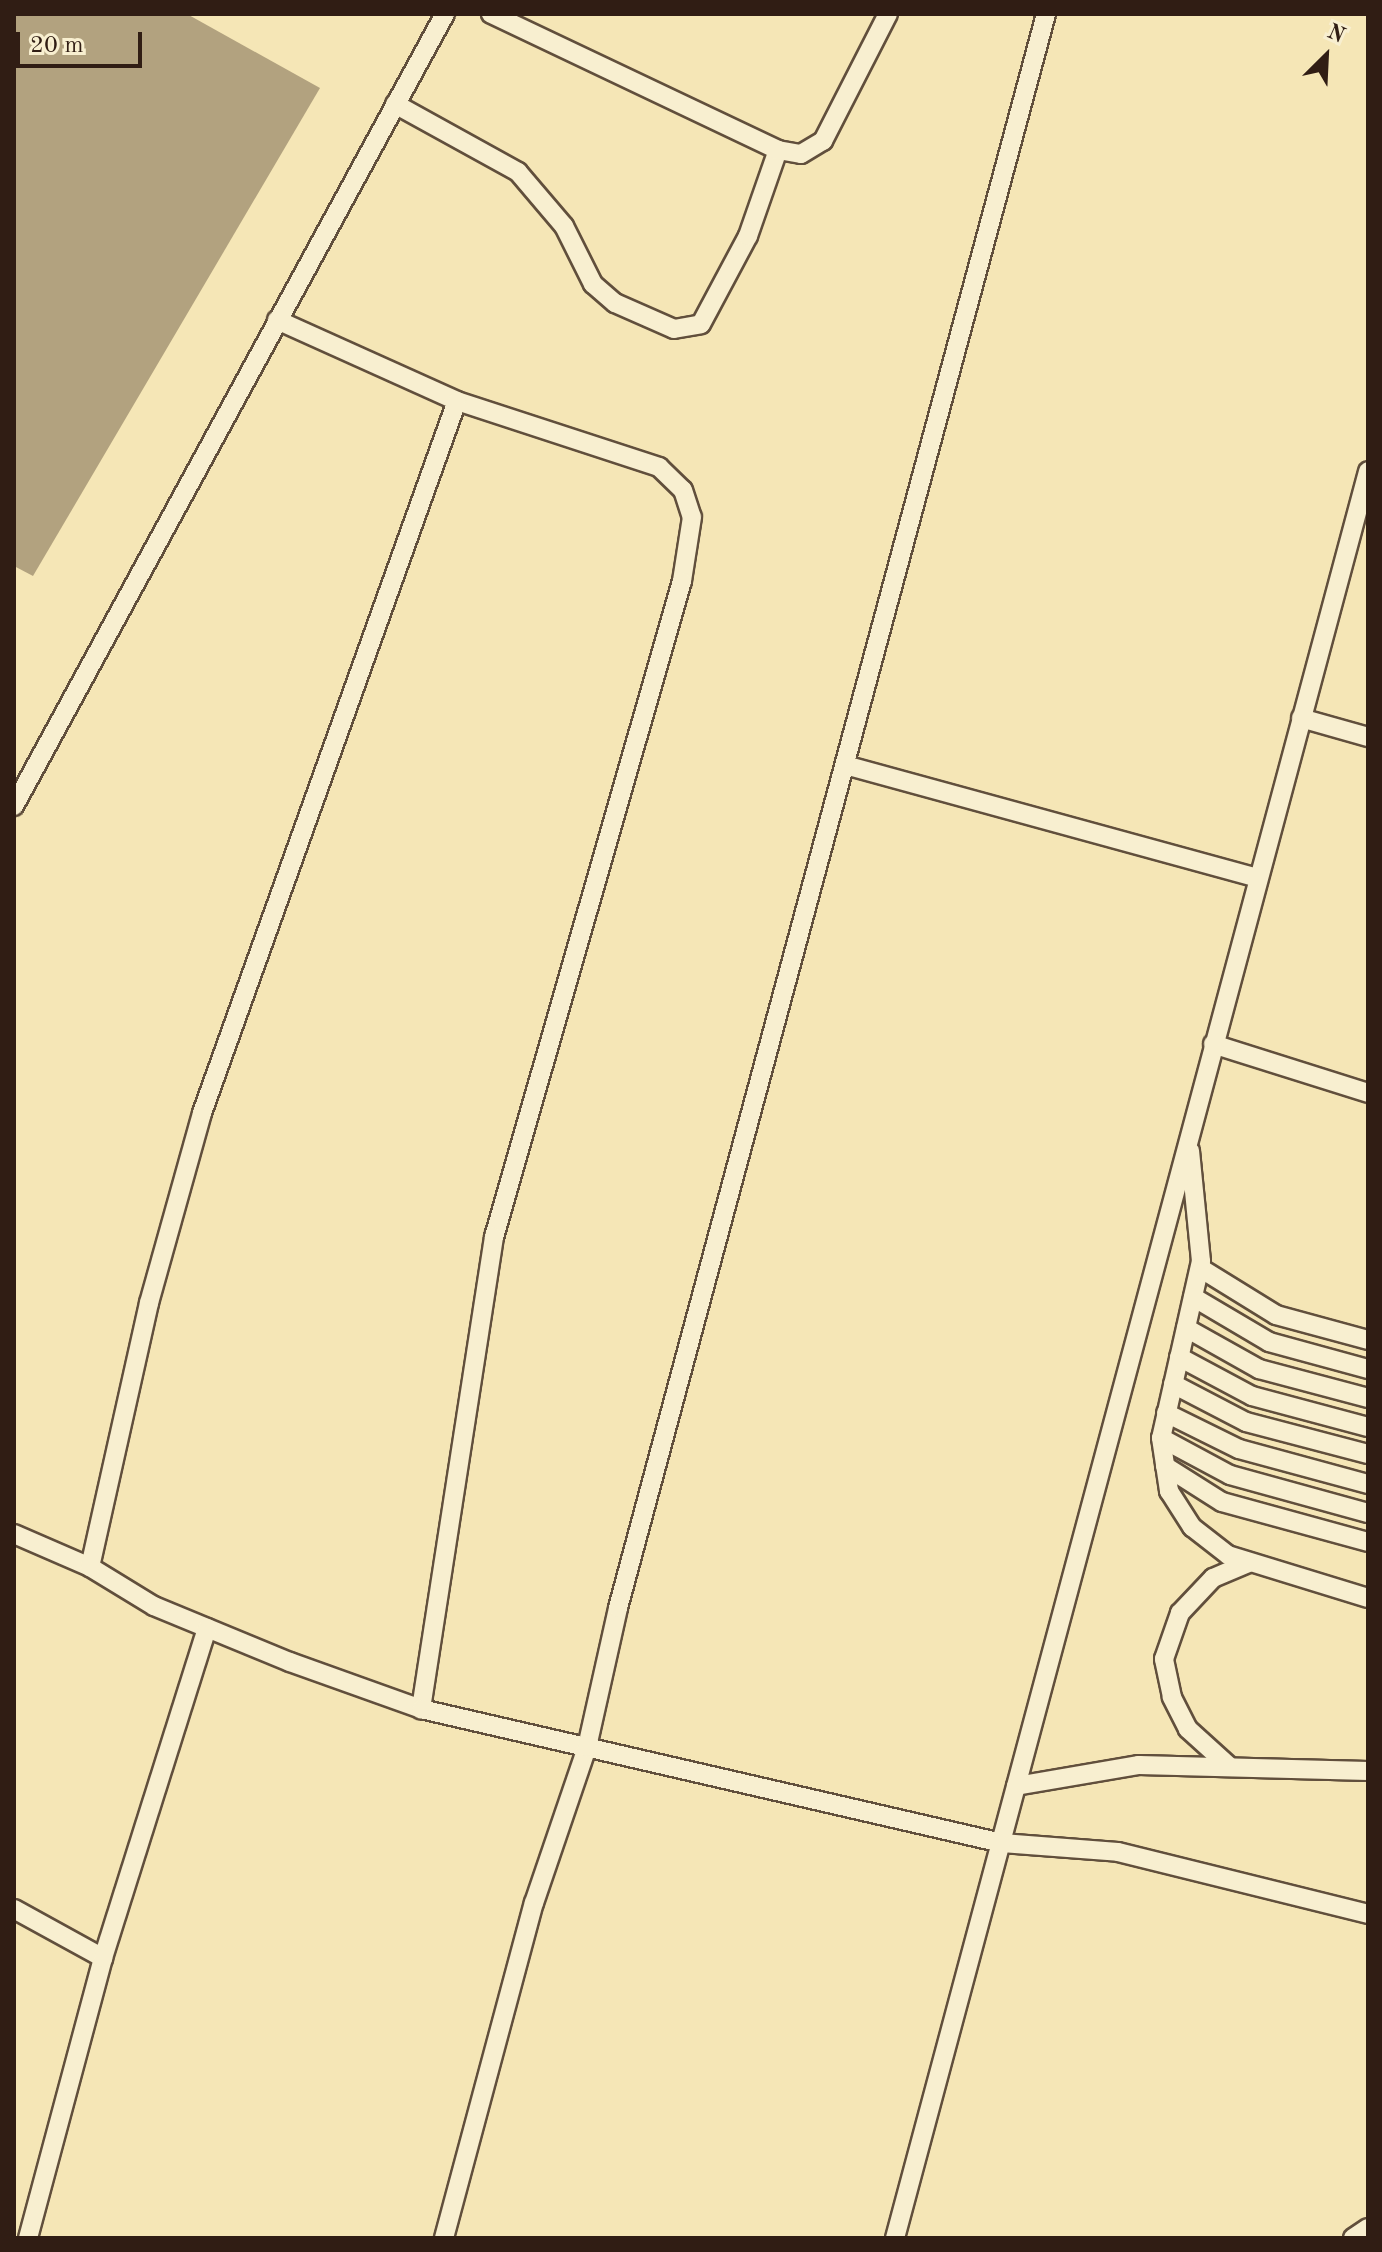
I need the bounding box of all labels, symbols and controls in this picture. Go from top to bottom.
scale bar [20,16,146,66]
north arrow [1286,16,1366,96]
text: N [1324,21,1348,48]
text: 20 m [30,34,84,58]

